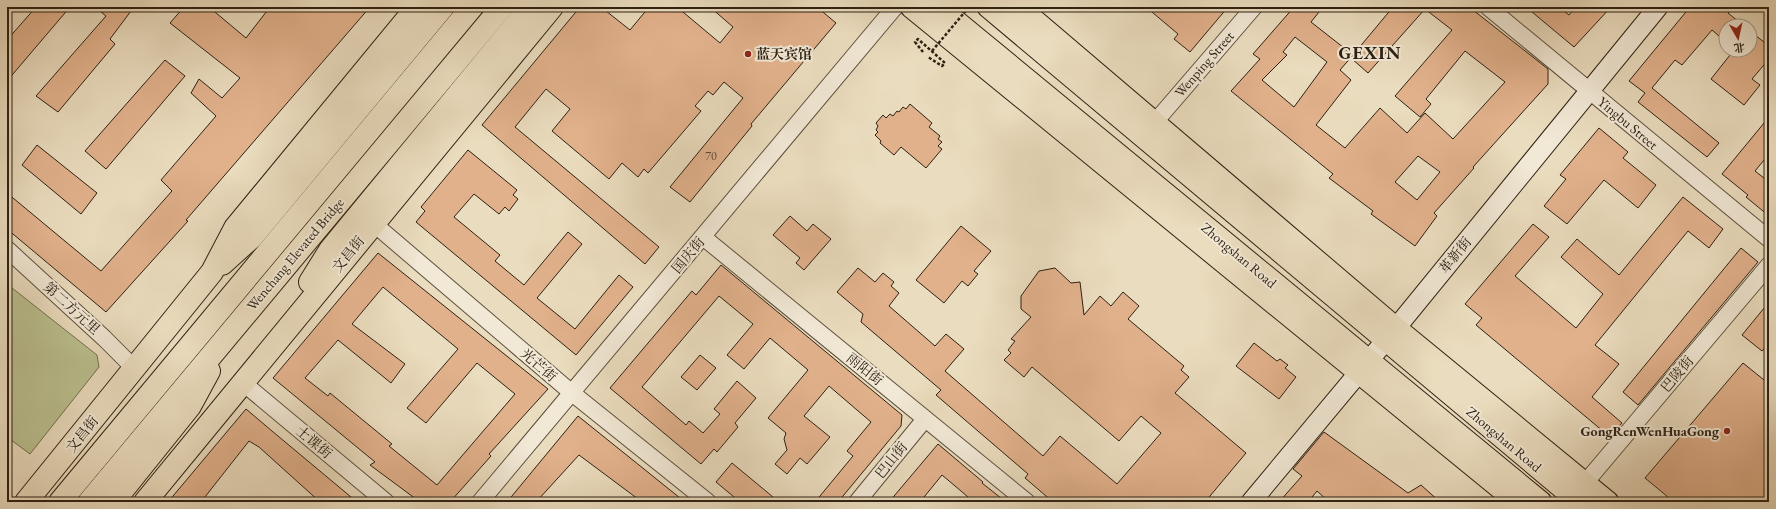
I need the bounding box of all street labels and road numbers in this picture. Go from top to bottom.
street label: Wenping Street [1170,27,1238,101]
street label: Yingbu Street [1594,93,1662,154]
street label: Wenchang Elevated Bridge [243,193,348,314]
street label: Zhongshan Road [1198,218,1281,292]
street label: 文昌街 [328,232,368,276]
street label: 国庆街 [668,233,708,277]
street label: 革新街 [1435,233,1475,277]
street label: 第二方元里 [40,278,104,338]
street label: 光芒街 [517,344,561,386]
street label: 雨阳街 [843,349,887,389]
street label: 巴陵街 [1657,352,1697,396]
street label: Zhongshan Road [1463,402,1546,476]
street label: 文昌街 [62,412,102,456]
street label: 士课街 [292,422,336,462]
street label: 巴山街 [871,438,911,482]

